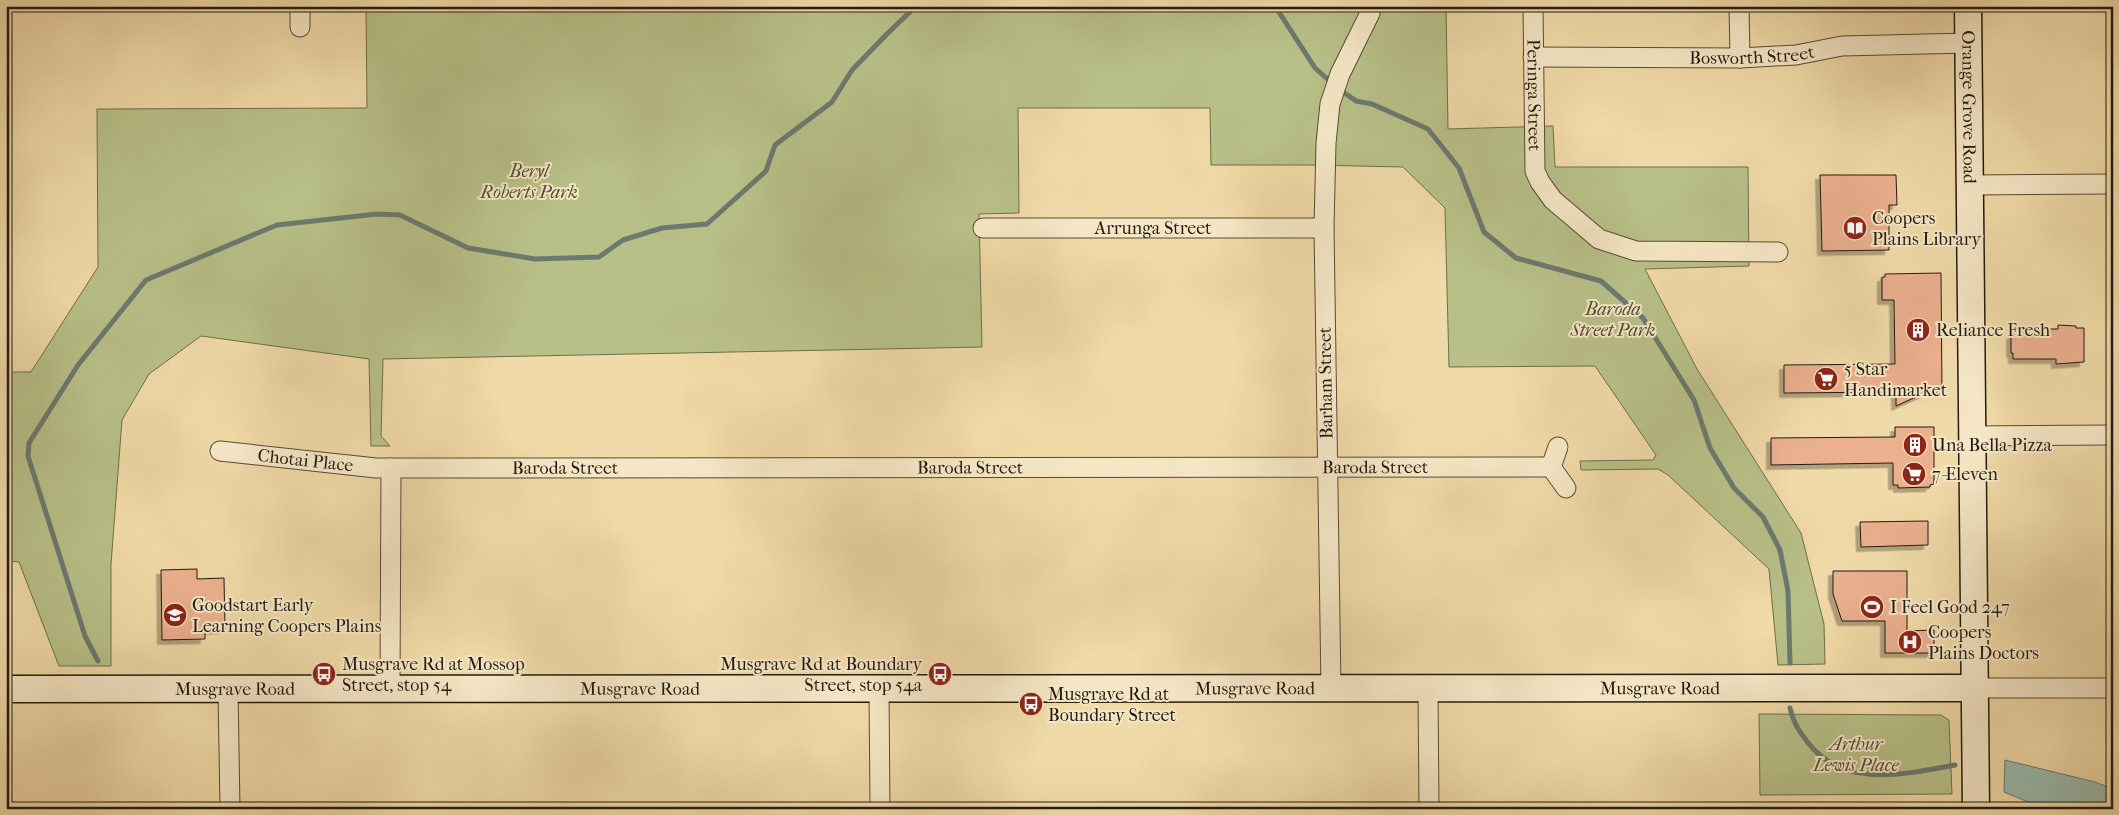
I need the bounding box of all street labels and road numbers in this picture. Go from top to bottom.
street label: Orange Grove Road [1958,30,1980,184]
street label: Peringa Street [1523,39,1545,152]
street label: Bosworth Street [1689,41,1817,69]
street label: Arrunga Street [1093,218,1212,239]
street label: Barham Street [1315,326,1337,439]
street label: Chotai Place [257,445,355,476]
street label: Baroda Street [512,457,619,478]
street label: Baroda Street [917,457,1024,478]
street label: Baroda Street [1322,457,1429,478]
street label: Musgrave Road [175,678,295,699]
street label: Musgrave Road [580,678,700,699]
street label: Musgrave Road [1195,678,1315,699]
street label: Musgrave Road [1600,678,1720,699]

